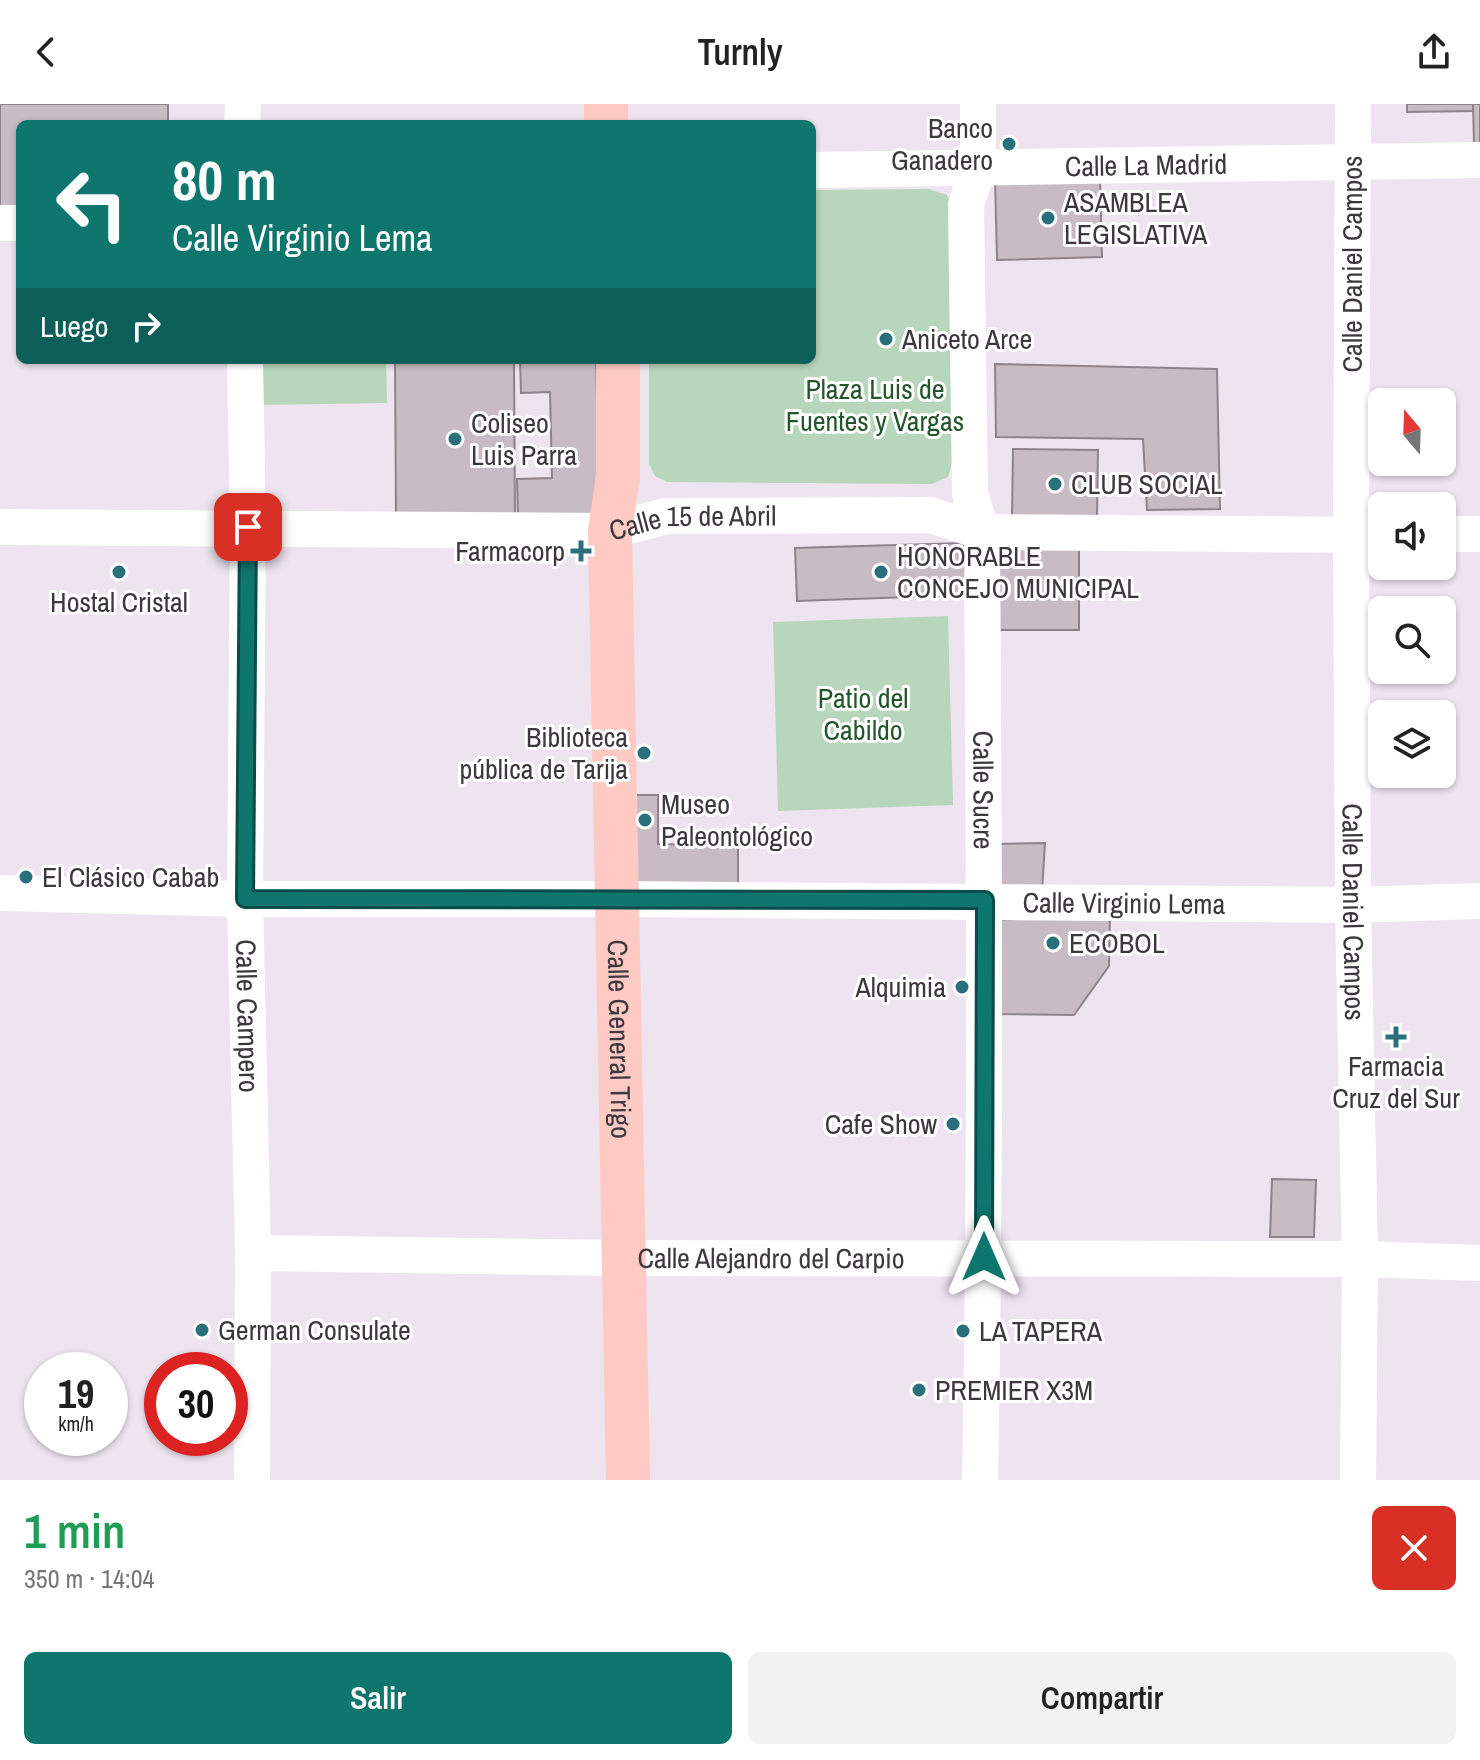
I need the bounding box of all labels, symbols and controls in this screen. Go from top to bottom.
text: Turnly [697,28,783,76]
icon: back [24,30,68,74]
icon: share [1412,30,1456,74]
place label: Banco Ganadero [891,109,993,179]
marker: Banco Ganadero [1000,135,1018,153]
text: 80 m [172,142,277,217]
street label: Calle La Madrid [1065,145,1227,185]
icon: left [40,152,144,256]
street label: Calle Daniel Campos [1333,156,1371,372]
place label: ASAMBLEA LEGISLATIVA [1063,183,1208,253]
marker: ASAMBLEA LEGISLATIVA [1039,209,1057,227]
text: Calle Virginio Lema [172,214,432,262]
icon: right [124,304,168,348]
text: Luego [40,306,108,346]
place label: Aniceto Arce [901,320,1032,358]
marker: Aniceto Arce [877,330,895,348]
park label: Plaza Luis de Fuentes y Vargas [786,370,964,440]
north arrow [1368,388,1456,476]
map controls [1368,388,1456,788]
place label: Coliseo Luis Parra [471,404,577,474]
marker: Coliseo Luis Parra [446,430,464,448]
place label: CLUB SOCIAL [1071,465,1223,503]
marker: CLUB SOCIAL [1046,475,1064,493]
button: sound [1368,492,1456,580]
pin [214,493,282,561]
street label: Calle 15 de Abril [605,497,776,549]
icon: arrive [226,505,270,549]
place label: Farmacorp [455,532,565,570]
place label: HONORABLE CONCEJO MUNICIPAL [897,537,1139,607]
marker: Farmacorp [572,542,590,560]
marker: Hostal Cristal [110,563,128,581]
marker: HONORABLE CONCEJO MUNICIPAL [872,563,890,581]
place label: Hostal Cristal [50,583,188,621]
button: search [1368,596,1456,684]
park label: Patio del Cabildo [818,679,908,749]
button: layers [1368,700,1456,788]
place label: Biblioteca pública de Tarija [459,718,628,788]
street label: Calle Sucre [964,731,1003,850]
marker: Biblioteca pública de Tarija [635,744,653,762]
place label: Museo Paleontológico [661,785,813,855]
street label: Calle Daniel Campos [1333,803,1374,1021]
marker: Museo Paleontológico [636,811,654,829]
place label: El Clásico Cabab [42,858,219,896]
marker: El Clásico Cabab [17,868,35,886]
street label: Calle Virginio Lema [1022,883,1226,923]
place label: ECOBOL [1069,924,1165,962]
marker: ECOBOL [1044,934,1062,952]
street label: Calle Campero [227,939,268,1093]
street label: Calle General Trigo [599,939,641,1139]
place label: Alquimia [854,968,946,1006]
marker: Alquimia [953,978,971,996]
marker: Farmacia Cruz del Sur [1387,1028,1405,1046]
place label: Farmacia Cruz del Sur [1332,1047,1460,1117]
place label: Cafe Show [825,1105,937,1143]
marker: Cafe Show [944,1115,962,1133]
position arrow [942,1215,1026,1299]
street label: Calle Alejandro del Carpio [637,1239,904,1277]
place label: German Consulate [218,1311,411,1349]
place label: LA TAPERA [979,1312,1103,1350]
marker: German Consulate [193,1321,211,1339]
marker: LA TAPERA [954,1322,972,1340]
speed limit sign: 30 [144,1352,248,1456]
text: 19 [58,1367,94,1420]
place label: PREMIER X3M [935,1371,1093,1409]
marker: PREMIER X3M [910,1381,928,1399]
text: km/h [58,1410,94,1437]
text: 1 min [24,1498,125,1563]
button: close [1372,1506,1456,1590]
text: 350 m · 14:04 [24,1561,154,1596]
button: Salir [24,1652,732,1744]
button: Compartir [748,1652,1456,1744]

